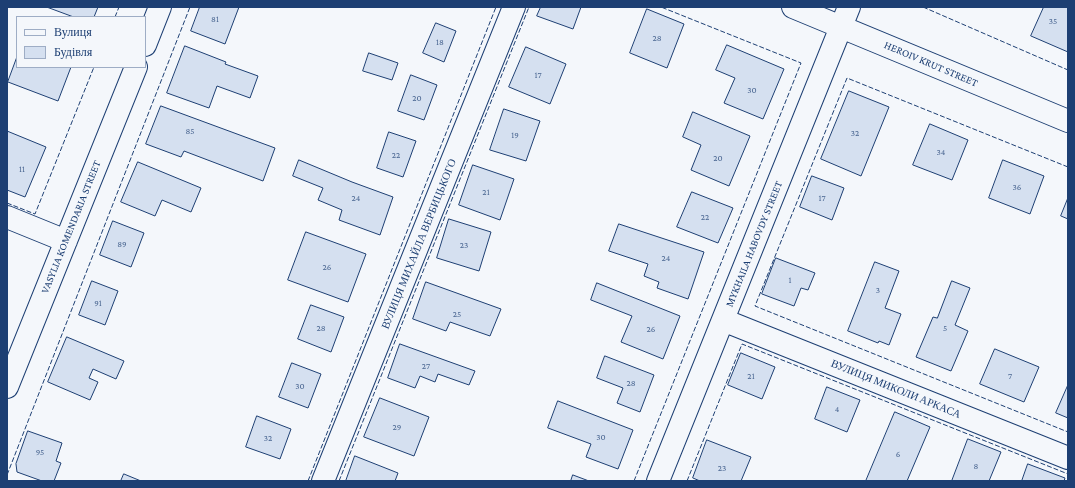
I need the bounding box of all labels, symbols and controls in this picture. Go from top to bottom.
house number: 81 [211,14,219,24]
legend [16,16,146,68]
house number: 35 [1049,16,1057,26]
text: Вулиця [54,25,92,39]
house number: 28 [652,33,662,43]
house number: 18 [436,37,444,47]
street label: HEROIV KRUT STREET [882,38,980,90]
text: Будівля [54,45,92,59]
house number: 17 [534,70,542,80]
house number: 30 [747,85,757,95]
house number: 20 [412,93,422,103]
house number: 85 [186,126,194,136]
house number: 32 [851,128,859,138]
house number: 19 [511,130,519,140]
house number: 34 [937,147,945,157]
house number: 22 [392,150,400,160]
house number: 20 [713,153,723,163]
street label: ВУЛИЦЯ МИХАЙЛА ВЕРБИЦЬКОГО [379,157,459,331]
street label: VASYLIA KOMENDARIA STREET [38,159,104,295]
house number: 11 [19,164,25,174]
street label: MYKHAILA HABOVDY STREET [723,179,785,309]
house number: 36 [1013,182,1021,192]
house number: 21 [482,187,490,197]
house number: 24 [352,193,360,203]
house number: 17 [818,193,826,203]
house number: 22 [701,212,709,222]
house number: 89 [117,239,127,249]
house number: 23 [460,240,468,250]
house number: 24 [662,253,670,263]
house number: 26 [323,262,331,272]
house number: 1 [789,275,791,285]
house number: 3 [876,285,880,295]
house number: 91 [94,298,102,308]
house number: 25 [453,309,461,319]
house number: 28 [316,323,326,333]
house number: 5 [943,323,947,333]
house number: 26 [647,324,655,334]
street label: ВУЛИЦЯ МИКОЛИ АРКАСА [829,357,963,421]
house number: 27 [422,361,430,371]
house number: 21 [747,371,755,381]
house number: 7 [1008,371,1012,381]
house number: 28 [626,378,636,388]
house number: 30 [295,381,305,391]
house number: 4 [835,404,839,414]
house number: 29 [393,422,401,432]
house number: 30 [596,432,606,442]
house number: 32 [264,433,272,443]
house number: 95 [36,447,44,457]
house number: 6 [896,449,900,459]
house number: 8 [974,461,978,471]
house number: 23 [718,463,726,473]

